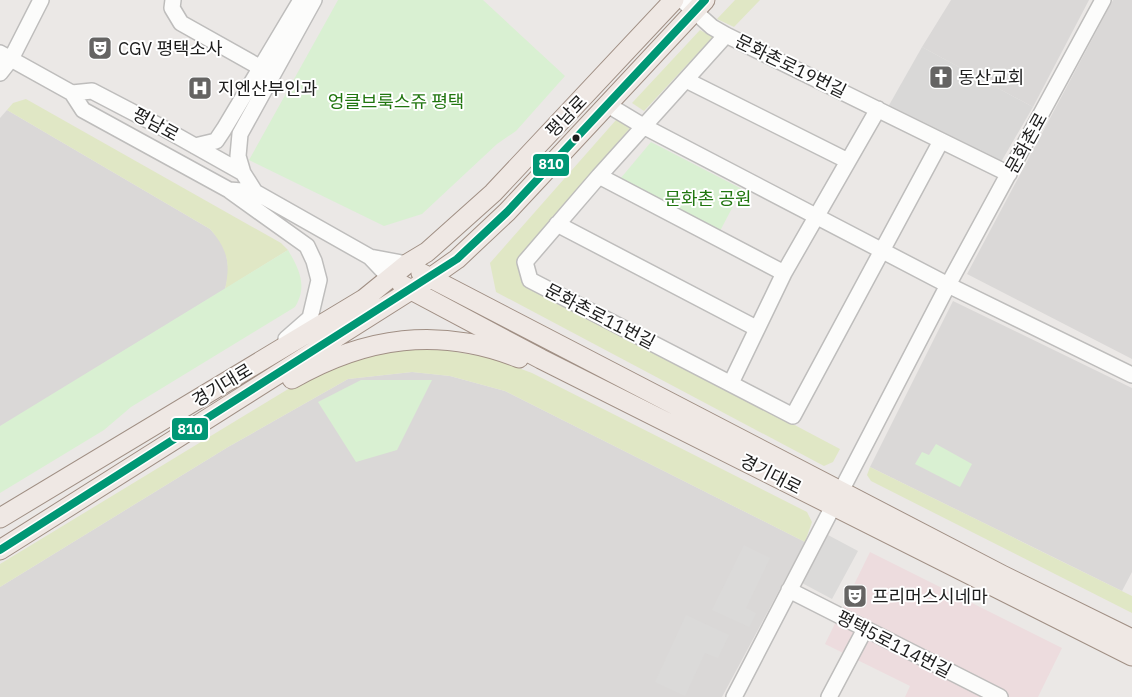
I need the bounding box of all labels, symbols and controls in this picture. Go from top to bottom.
street label: 문화촌로19번길 [732,29,850,103]
theatre icon: CGV 평택소사 [87,35,113,61]
place label: CGV 평택소사 [118,37,223,60]
church icon: 동산교회 [928,64,954,90]
place label: 동산교회 [958,66,1024,89]
hospital icon: 지엔산부인과 [187,75,213,101]
place label: 지엔산부인과 [218,77,318,100]
park label: 엉클브룩스쥬 평택 [328,90,464,113]
street label: 평남로 [540,90,592,142]
street label: 평남로 [129,102,183,146]
street label: 문화촌로 [1000,108,1052,178]
unlabelled marker [571,133,581,143]
line badge: 810 [532,153,570,177]
text: 810 [538,155,564,173]
park label: 문화촌 공원 [664,187,752,210]
street label: 문화촌로11번길 [541,278,659,354]
street label: 경기대로 [188,358,256,412]
line badge: 810 [171,417,209,441]
text: 810 [177,420,203,438]
street label: 경기대로 [736,449,806,499]
theatre icon: 프리머스시네마 [842,583,868,609]
place label: 프리머스시네마 [872,585,988,608]
street label: 평택5로114번길 [833,605,955,683]

